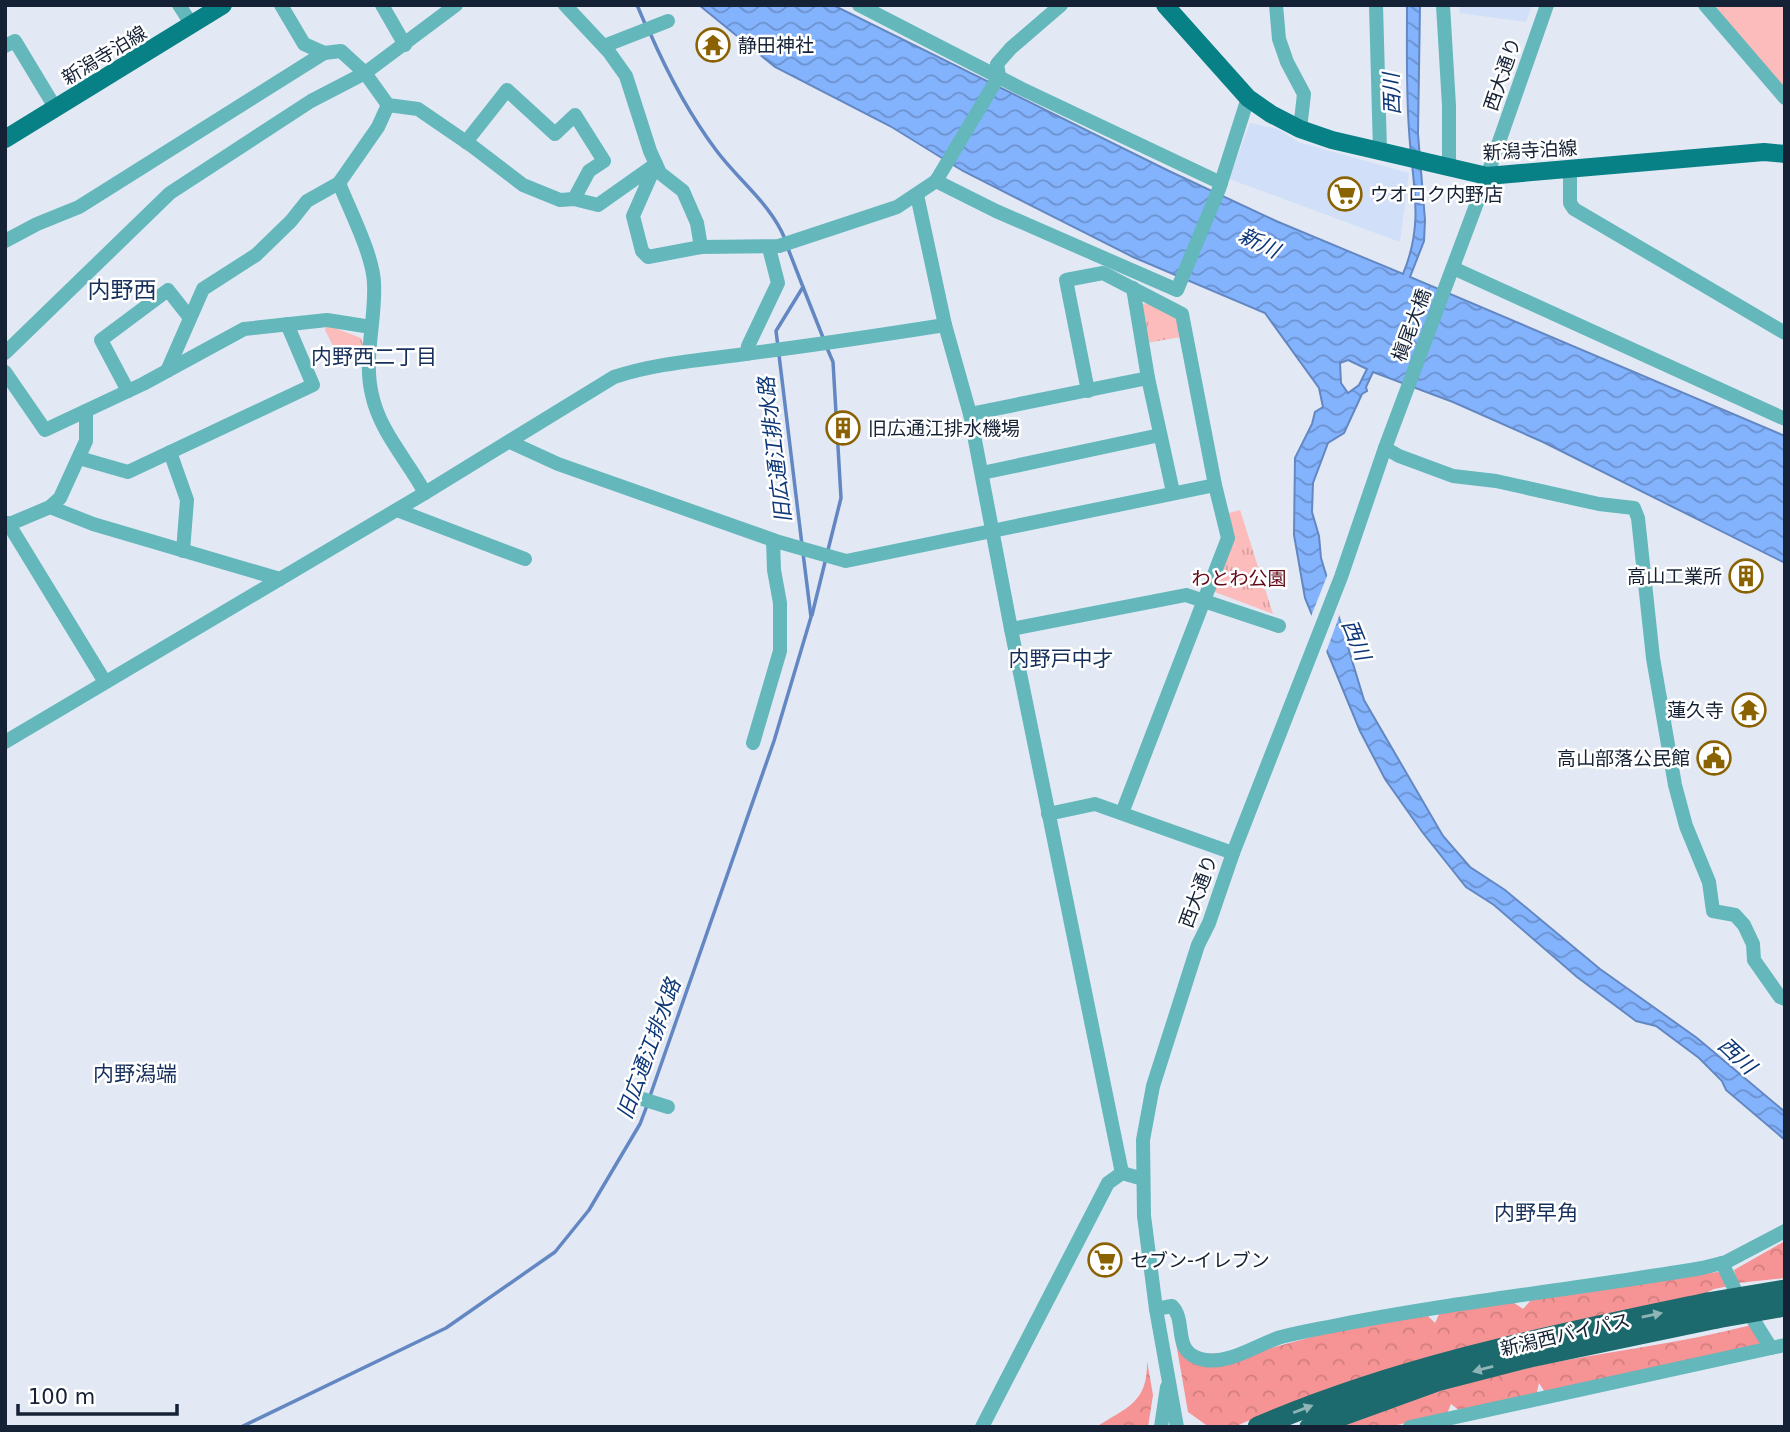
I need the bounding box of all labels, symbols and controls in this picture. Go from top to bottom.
street label: 新潟寺泊線 [58,21,150,89]
temple icon: 静田神社 [694,26,732,64]
place label: 静田神社 [738,34,814,56]
street label: 西大通り [1479,34,1525,114]
water label: 西川 [1379,71,1405,115]
street label: 新潟寺泊線 [1482,137,1578,163]
supermarket icon: ウオロク内野店 [1326,175,1364,213]
place label: ウオロク内野店 [1370,183,1503,205]
water label: 新川 [1235,223,1285,264]
district label: 内野西 [88,277,157,303]
street label: 槇尾大橋 [1387,286,1435,364]
district label: 内野西二丁目 [311,345,437,369]
water label: 旧広通江排水路 [754,374,796,524]
building icon: 旧広通江排水機場 [824,409,862,447]
place label: 旧広通江排水機場 [868,417,1020,439]
building icon: 高山工業所 [1727,557,1765,595]
place label: 高山工業所 [1627,565,1722,587]
park label: わとわ公園 [1191,567,1287,589]
water label: 西川 [1337,616,1376,666]
district label: 内野戸中才 [1009,647,1114,671]
temple icon: 蓮久寺 [1730,691,1768,729]
place label: 蓮久寺 [1667,699,1724,721]
public building icon: 高山部落公民館 [1695,739,1733,777]
place label: 高山部落公民館 [1557,747,1690,769]
street label: 西大通り [1175,852,1221,930]
water label: 旧広通江排水路 [613,974,686,1122]
water label: 西川 [1713,1033,1762,1080]
district label: 内野潟端 [93,1062,177,1086]
district label: 内野早角 [1494,1201,1578,1225]
supermarket icon: セブン-イレブン [1086,1241,1124,1279]
place label: セブン-イレブン [1130,1249,1270,1271]
street label: 新潟西バイパス [1498,1308,1632,1360]
one-way arrow [1641,1309,1663,1320]
one-way arrow [1471,1364,1493,1375]
scale bar [18,1372,177,1416]
text: 100 m [28,1385,95,1409]
one-way arrow [1292,1403,1313,1414]

